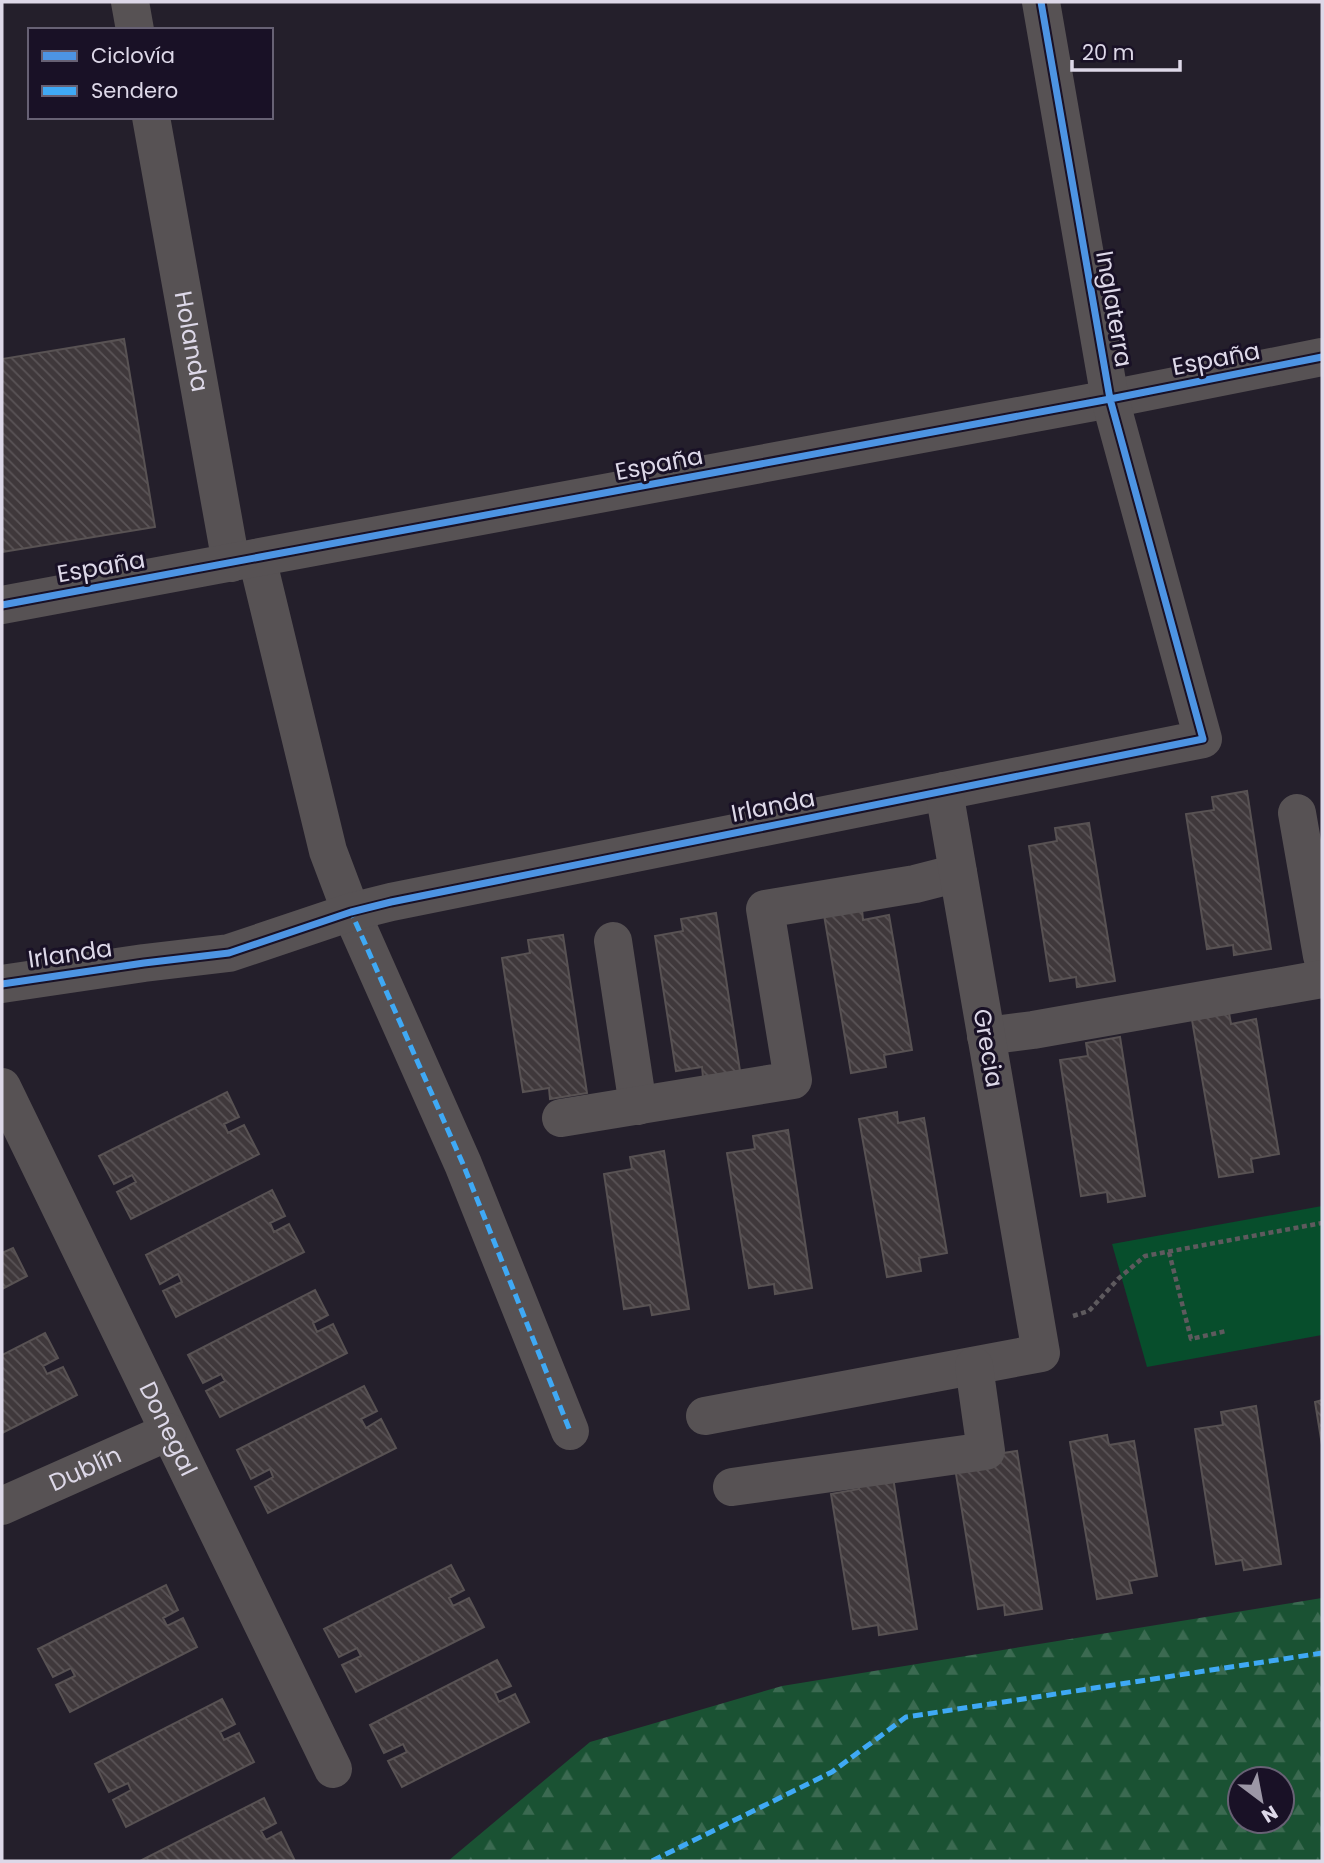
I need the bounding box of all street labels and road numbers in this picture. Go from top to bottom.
street label: Inglaterra [1088,248,1141,370]
street label: Holanda [167,288,217,394]
street label: España [1169,334,1263,383]
street label: España [612,439,706,488]
street label: España [54,543,148,590]
street label: Irlanda [728,781,818,830]
street label: Irlanda [26,931,114,976]
street label: Grecia [965,1006,1012,1090]
street label: Donegal [131,1376,205,1481]
street label: Dublín [44,1438,126,1499]

